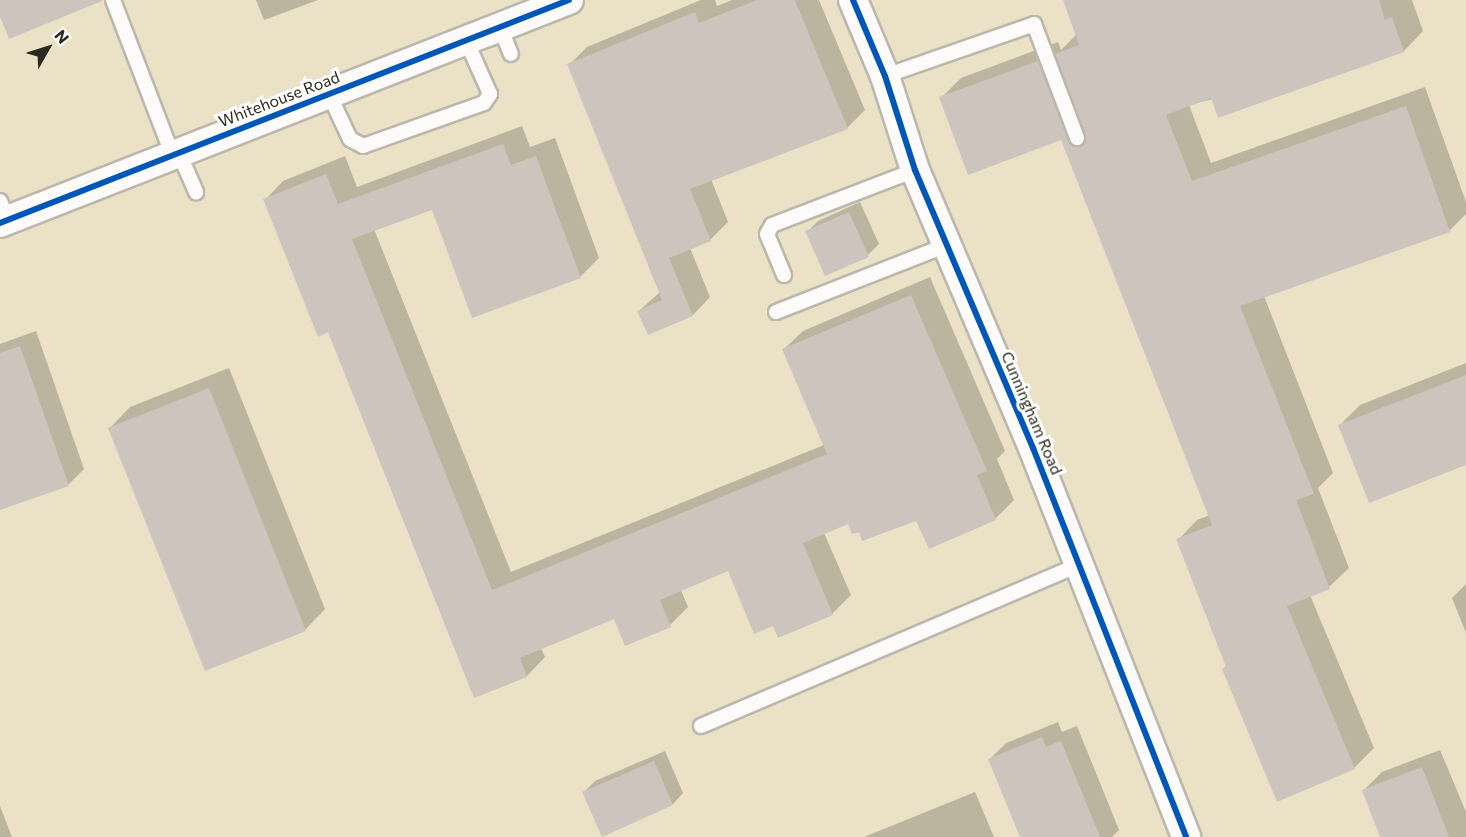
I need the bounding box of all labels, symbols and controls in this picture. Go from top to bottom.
north arrow [18,18,78,78]
text: N [51,26,74,47]
street label: Whitehouse Road [216,67,342,131]
street label: Cunningham Road [997,348,1067,478]

